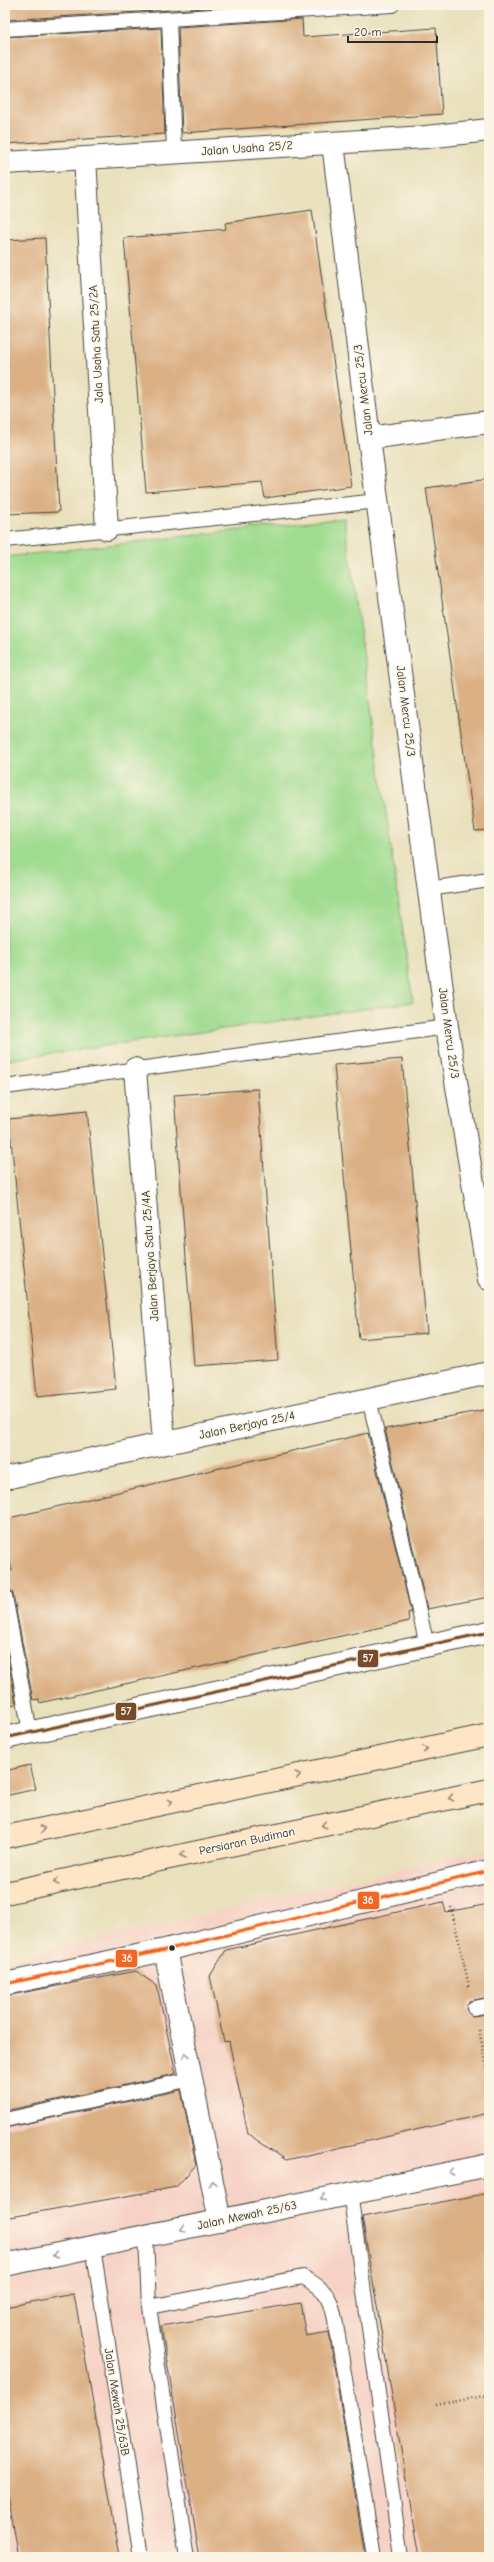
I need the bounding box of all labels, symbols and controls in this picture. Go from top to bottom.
scale bar [348,18,437,44]
text: 20 m [354,25,382,39]
street label: Jalan Usaha 25/2 [201,138,293,158]
street label: Jala Usaha Satu 25/2A [86,285,106,403]
street label: Jalan Mercu 25/3 [350,344,376,436]
street label: Jalan Mercu 25/3 [393,665,419,757]
street label: Jalan Mercu 25/3 [436,987,462,1079]
street label: Jalan Berjaya Satu 25/4A [138,1190,162,1322]
street label: Jalan Berjaya 25/4 [198,1408,296,1442]
line badge: 57 [357,1649,379,1668]
text: 57 [363,1652,373,1665]
line badge: 57 [115,1702,137,1721]
text: 57 [121,1705,131,1718]
one-way arrow [422,1745,428,1753]
one-way arrow [294,1772,301,1780]
one-way arrow [448,1794,454,1802]
one-way arrow [167,1799,174,1807]
one-way arrow [321,1821,327,1829]
street label: Persiaran Budiman [198,1824,296,1858]
one-way arrow [40,1825,46,1833]
one-way arrow [180,1850,186,1859]
one-way arrow [53,1878,59,1886]
line badge: 36 [357,1891,380,1910]
text: 36 [362,1894,374,1907]
unlabelled marker [167,1943,177,1953]
line badge: 36 [115,1949,138,1968]
text: 36 [121,1952,133,1965]
one-way arrow [183,2052,191,2058]
one-way arrow [448,2168,454,2176]
one-way arrow [209,2179,217,2186]
one-way arrow [320,2194,326,2202]
street label: Jalan Mewah 25/63 [196,2198,298,2232]
one-way arrow [179,2224,186,2232]
one-way arrow [52,2250,58,2258]
street label: Jalan Mewah 25/63B [102,2347,132,2457]

